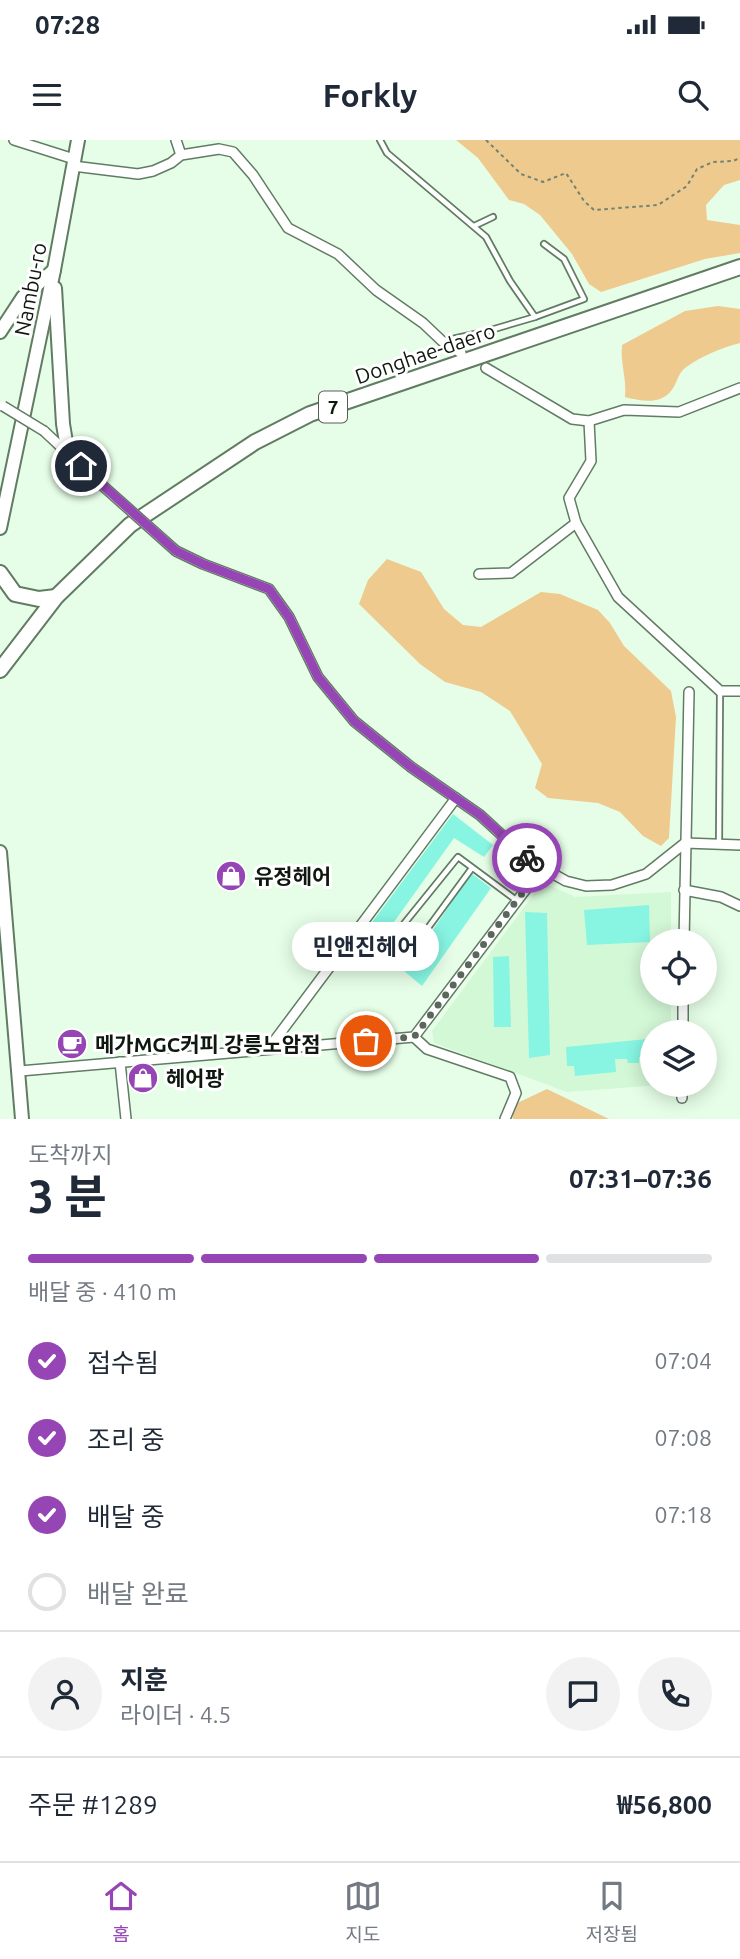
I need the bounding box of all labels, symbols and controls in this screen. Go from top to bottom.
text: 07:28 [35,10,100,39]
icon: menu [28,76,66,114]
icon: search [674,76,712,114]
text: Forkly [323,77,417,113]
street label: Nambu-ro [9,240,51,338]
street label: Donghae-daero [352,318,498,388]
road number: 7 [319,392,347,422]
pin [51,436,111,496]
icon: home [62,447,100,485]
courier [492,823,562,893]
icon: bike [508,839,546,877]
shop icon: 유정헤어 [214,859,248,893]
place label: 유정헤어 [254,864,331,888]
callout: 민앤진헤어 [292,922,440,971]
map controls [640,929,717,1097]
button: locate [640,929,717,1006]
text: 민앤진헤어 [313,934,418,959]
pin [336,1011,396,1071]
button: layers [640,1020,717,1097]
icon: bag [347,1022,385,1060]
cafe icon: 메가MGC커피 강릉노암점 [55,1027,89,1061]
place label: 메가MGC커피 강릉노암점 [95,1032,321,1056]
shop icon: 헤어팡 [126,1061,160,1095]
place label: 헤어팡 [166,1066,224,1090]
text: 도착까지 [28,1142,113,1167]
text: 07:31–07:36 [569,1164,712,1193]
text: 3 분 [28,1170,107,1222]
text: 배달 중 · 410 m [28,1279,177,1304]
icon: check [28,1342,66,1380]
text: 접수됨 [87,1348,159,1377]
text: 07:04 [654,1348,712,1373]
icon: check [28,1419,66,1457]
text: 조리 중 [87,1425,165,1454]
text: 07:08 [654,1425,712,1450]
icon: check [28,1496,66,1534]
text: 배달 중 [87,1502,165,1531]
text: 07:18 [654,1502,712,1527]
text: 배달 완료 [87,1579,189,1608]
button: person [28,1657,102,1731]
button: chat [546,1657,620,1731]
button: phone [638,1657,712,1731]
text: 지훈 [120,1665,168,1694]
text: 라이더 · 4.5 [120,1702,231,1727]
text: 주문 #1289 [28,1790,158,1819]
text: ₩56,800 [617,1790,712,1819]
tab: 홈 [102,1877,140,1946]
tab: 지도 [344,1877,382,1946]
tab: 저장됨 [586,1877,638,1946]

